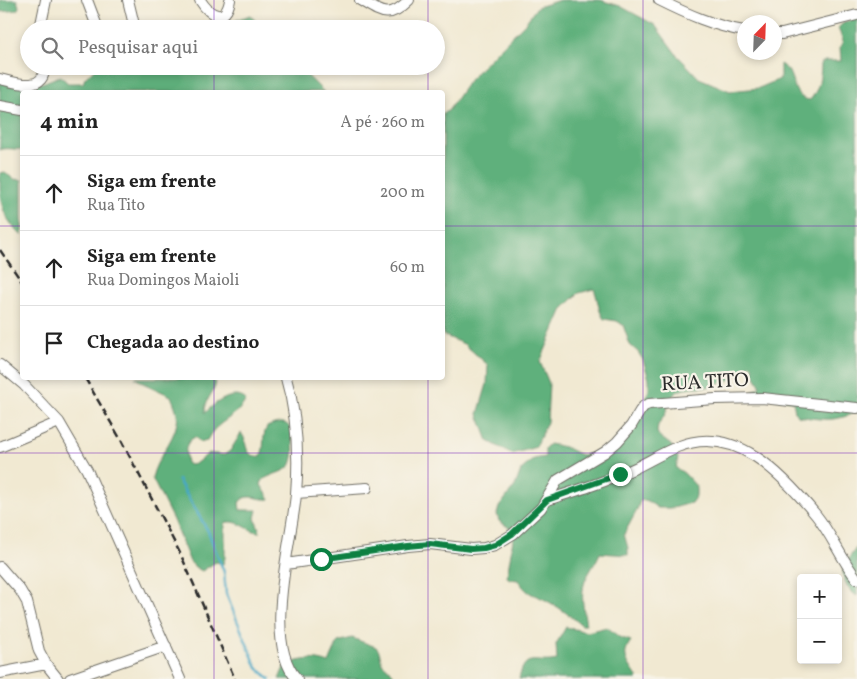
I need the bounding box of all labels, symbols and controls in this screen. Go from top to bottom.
north arrow [737,15,782,60]
search box [20,20,445,75]
icon: search [38,34,66,62]
text: Pesquisar aqui [78,35,198,61]
text: 4 min [40,108,99,137]
text: A pé · 260 m [341,112,425,134]
text: Siga em frente [87,169,216,195]
icon: ahead [40,179,68,207]
text: 200 m [380,182,425,204]
text: Rua Tito [87,195,145,217]
text: Siga em frente [87,244,216,270]
icon: ahead [40,254,68,282]
text: 60 m [390,257,425,279]
text: Rua Domingos Maioli [87,270,239,292]
icon: arrive [40,329,68,357]
text: Chegada ao destino [87,330,259,356]
street label: RUA TITO [660,367,750,399]
route end [609,463,632,486]
route start [310,548,333,571]
map controls [797,574,842,664]
button: + [797,574,842,619]
button: − [797,619,842,664]

